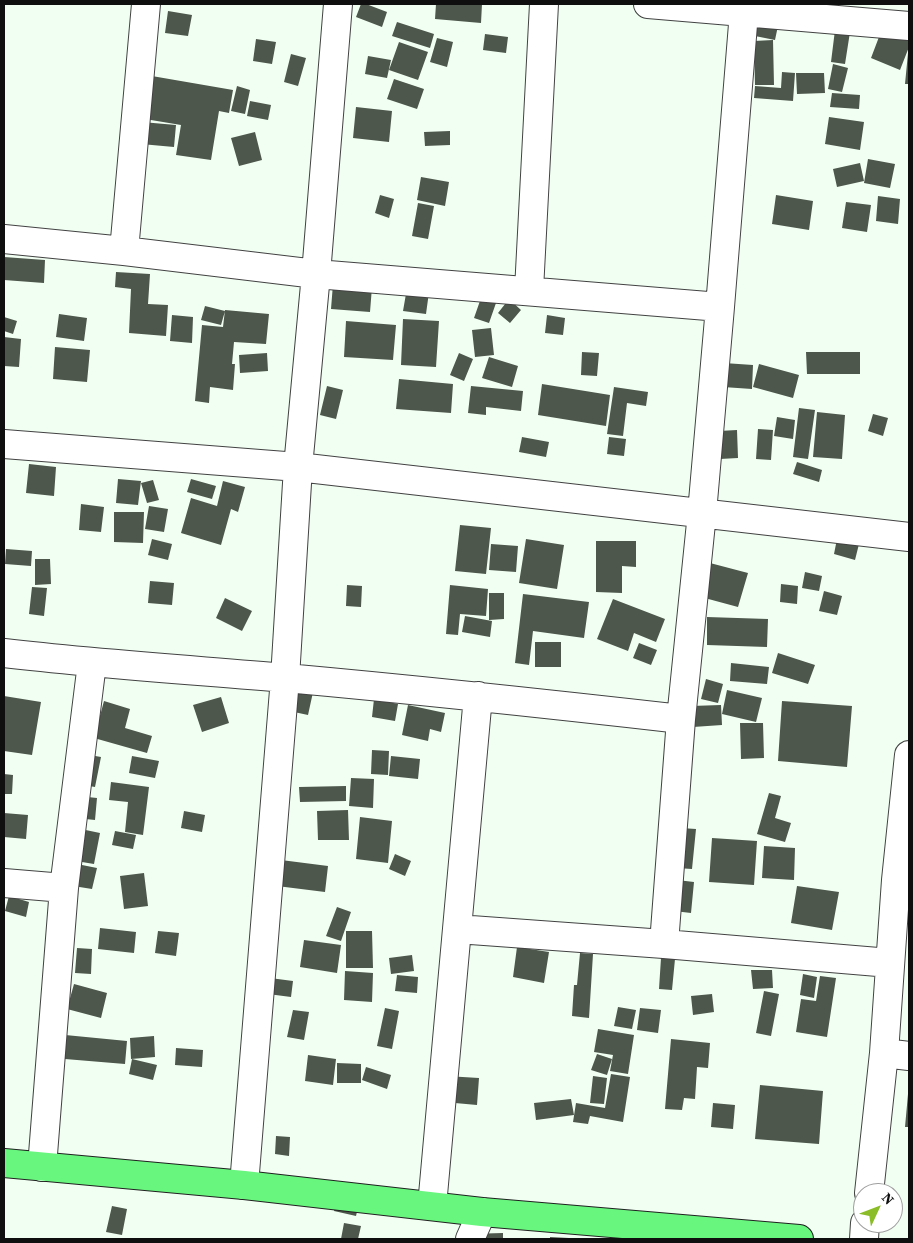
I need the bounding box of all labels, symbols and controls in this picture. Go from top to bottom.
north arrow [853,1183,903,1233]
text: N [877,1188,899,1209]

